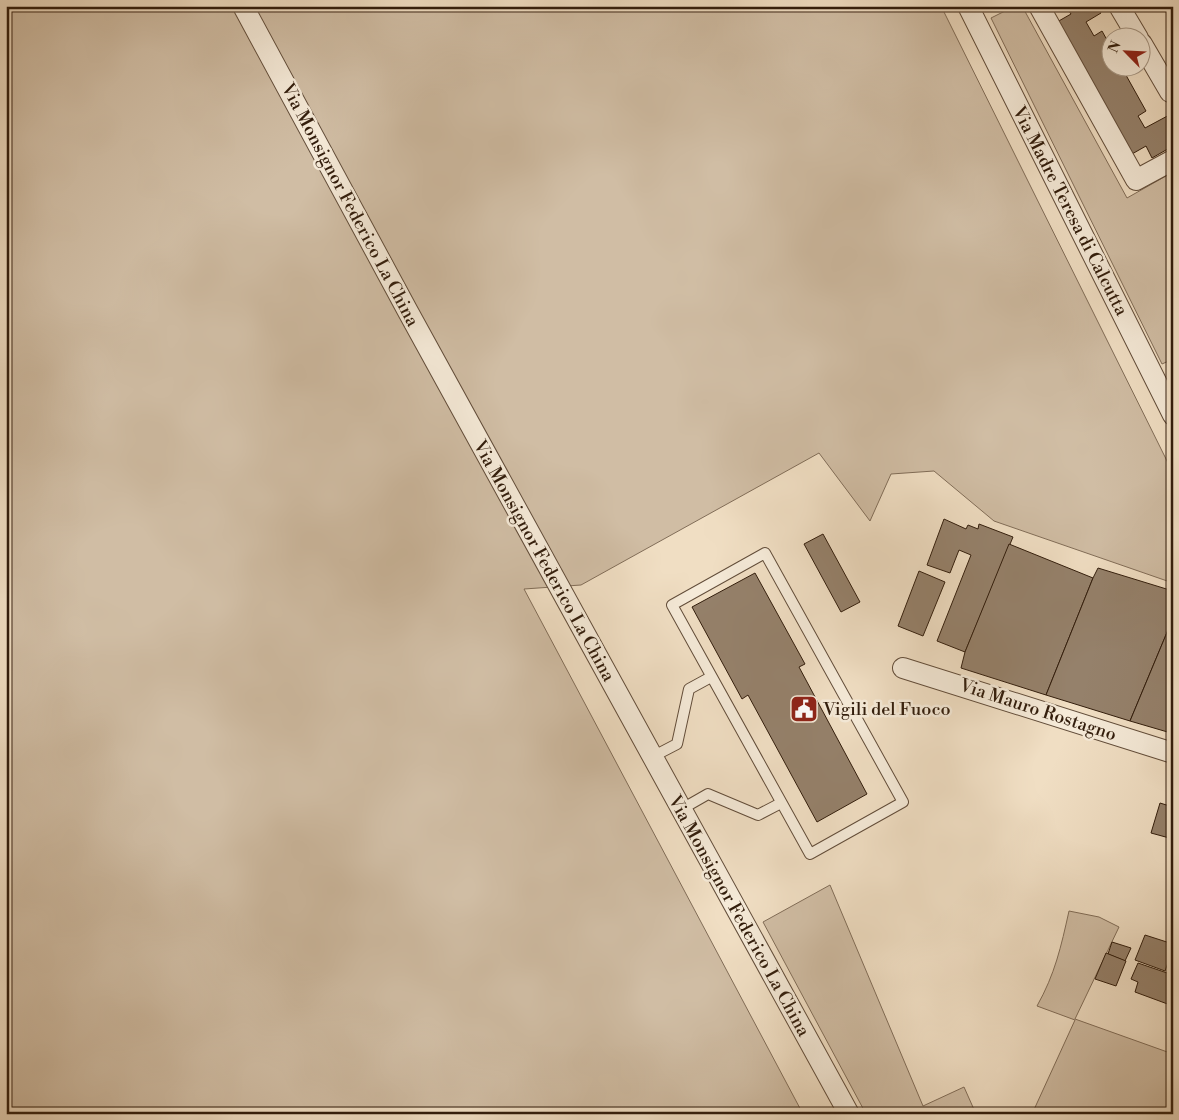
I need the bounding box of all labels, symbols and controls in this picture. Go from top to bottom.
north arrow [1102,28,1152,78]
text: N [1105,38,1126,56]
street label: Via Monsignor Federico La China [275,78,425,331]
street label: Via Madre Teresa di Calcutta [1007,102,1133,320]
street label: Via Monsignor Federico La China [467,435,621,686]
street label: Via Mauro Rostagno [956,673,1119,746]
public building icon: Vigili del Fuoco [789,694,819,724]
place label: Vigili del Fuoco [822,698,951,721]
street label: Via Monsignor Federico La China [662,790,816,1041]

